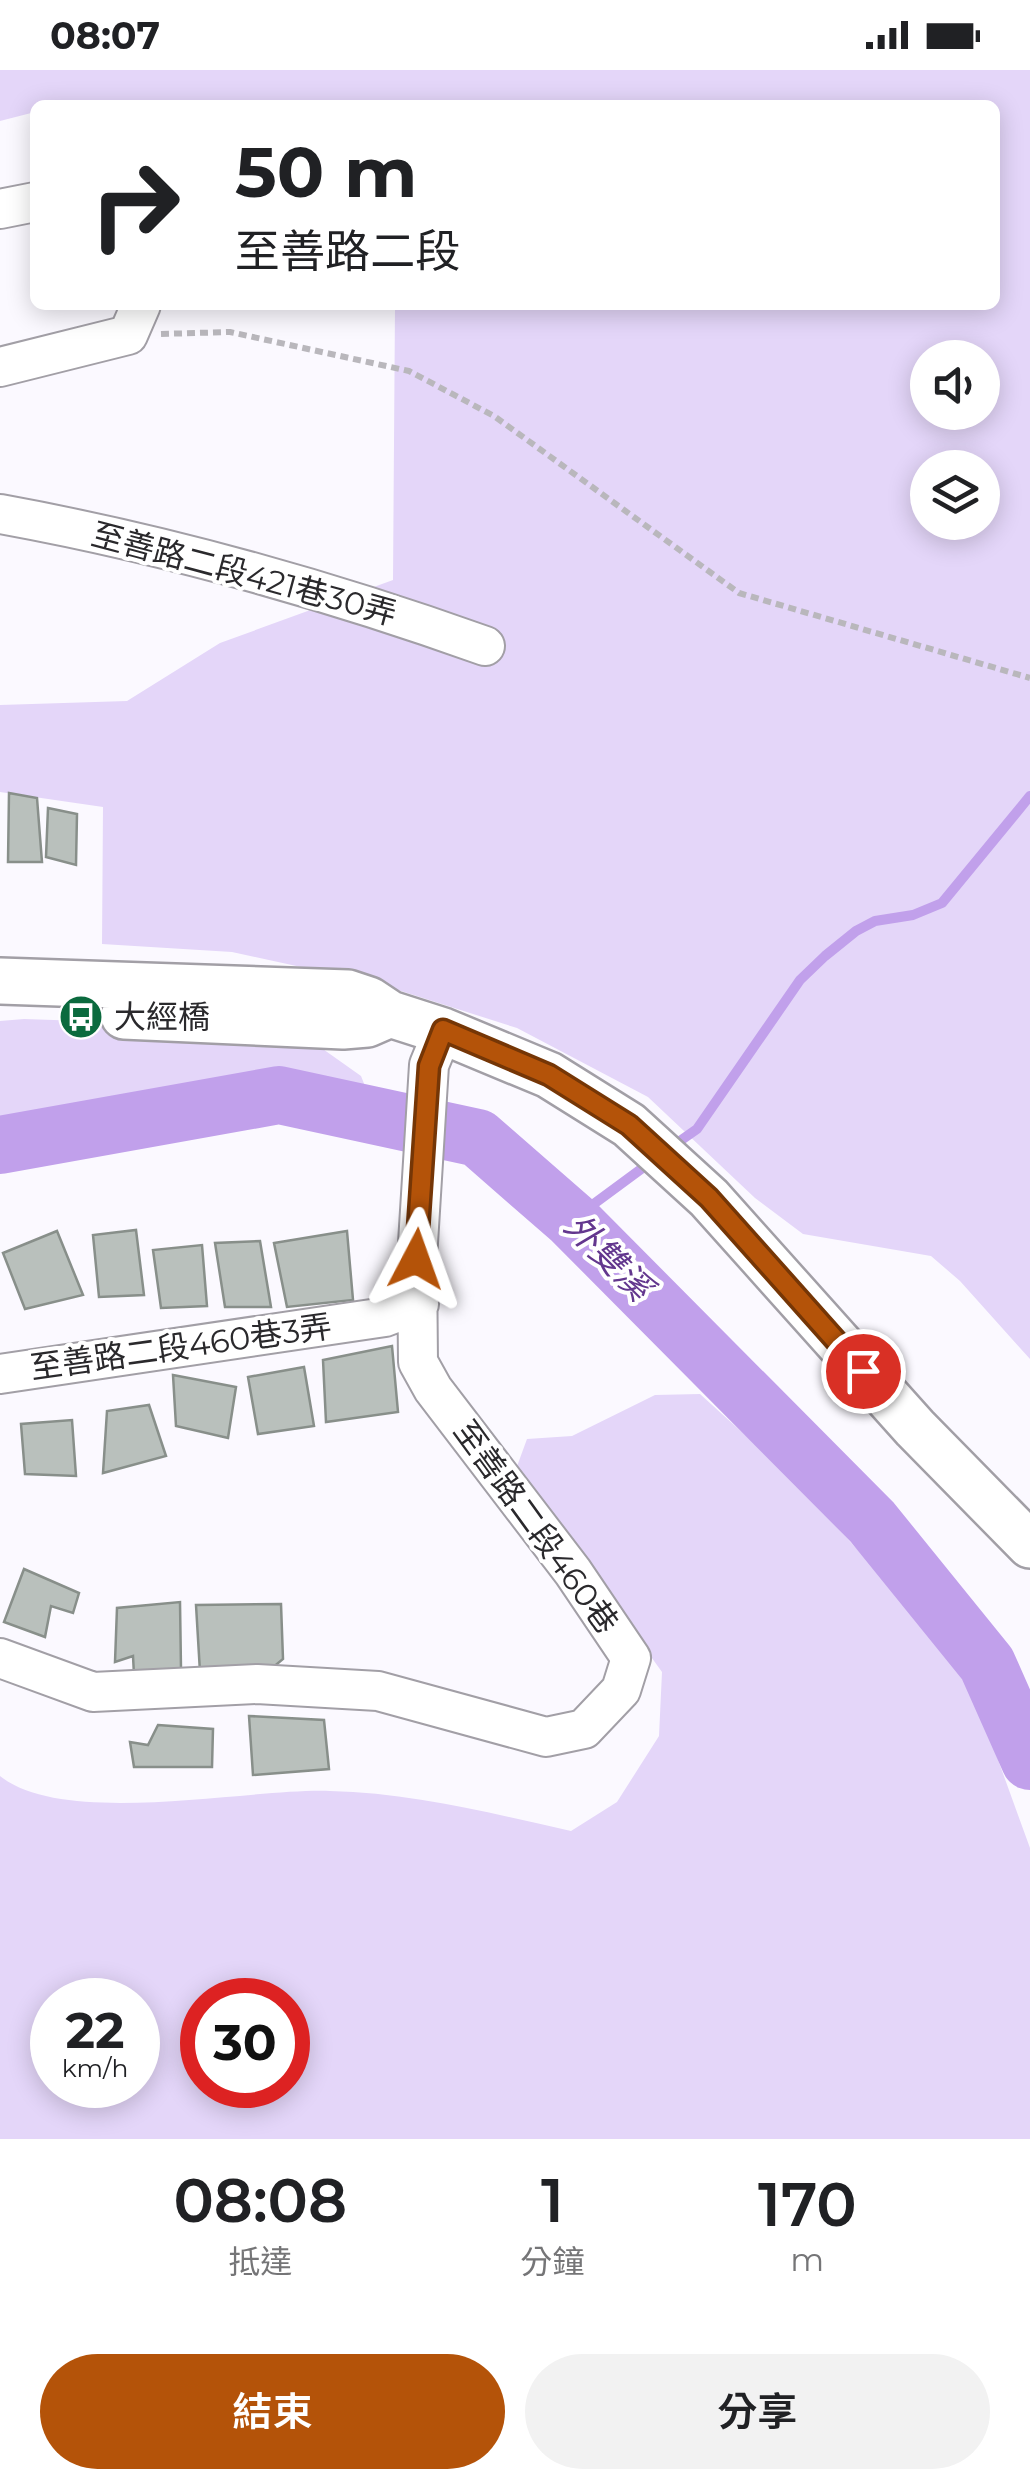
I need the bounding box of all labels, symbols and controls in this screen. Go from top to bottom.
text: 08:07 [50,12,160,59]
text: 50 m [235,129,417,215]
icon: right [70,140,200,270]
text: 至善路二段 [235,223,460,278]
map controls [910,340,1000,540]
button: sound [910,340,1000,430]
button: layers [910,450,1000,540]
street label: 至善路二段421巷30弄 [87,514,401,633]
bus stop icon: 大經橋 [58,994,104,1040]
place label: 大經橋 [114,997,210,1036]
water label: 外雙溪 [556,1204,664,1313]
position arrow [364,1207,468,1311]
street label: 至善路二段460巷3弄 [28,1306,334,1387]
pin [821,1329,906,1414]
icon: arrive [836,1344,891,1399]
street label: 至善路二段460巷 [446,1413,627,1641]
speed limit sign: 30 [180,1978,310,2108]
text: 22 [66,2000,125,2061]
text: km/h [62,2053,128,2083]
text: 08:08 [173,2164,347,2237]
text: 1 [541,2164,564,2237]
text: 170 [758,2168,857,2241]
text: m [790,2240,824,2279]
text: 抵達 [228,2242,292,2281]
text: 分鐘 [521,2242,585,2281]
button: 結束 [40,2354,505,2469]
button: 分享 [525,2354,990,2469]

